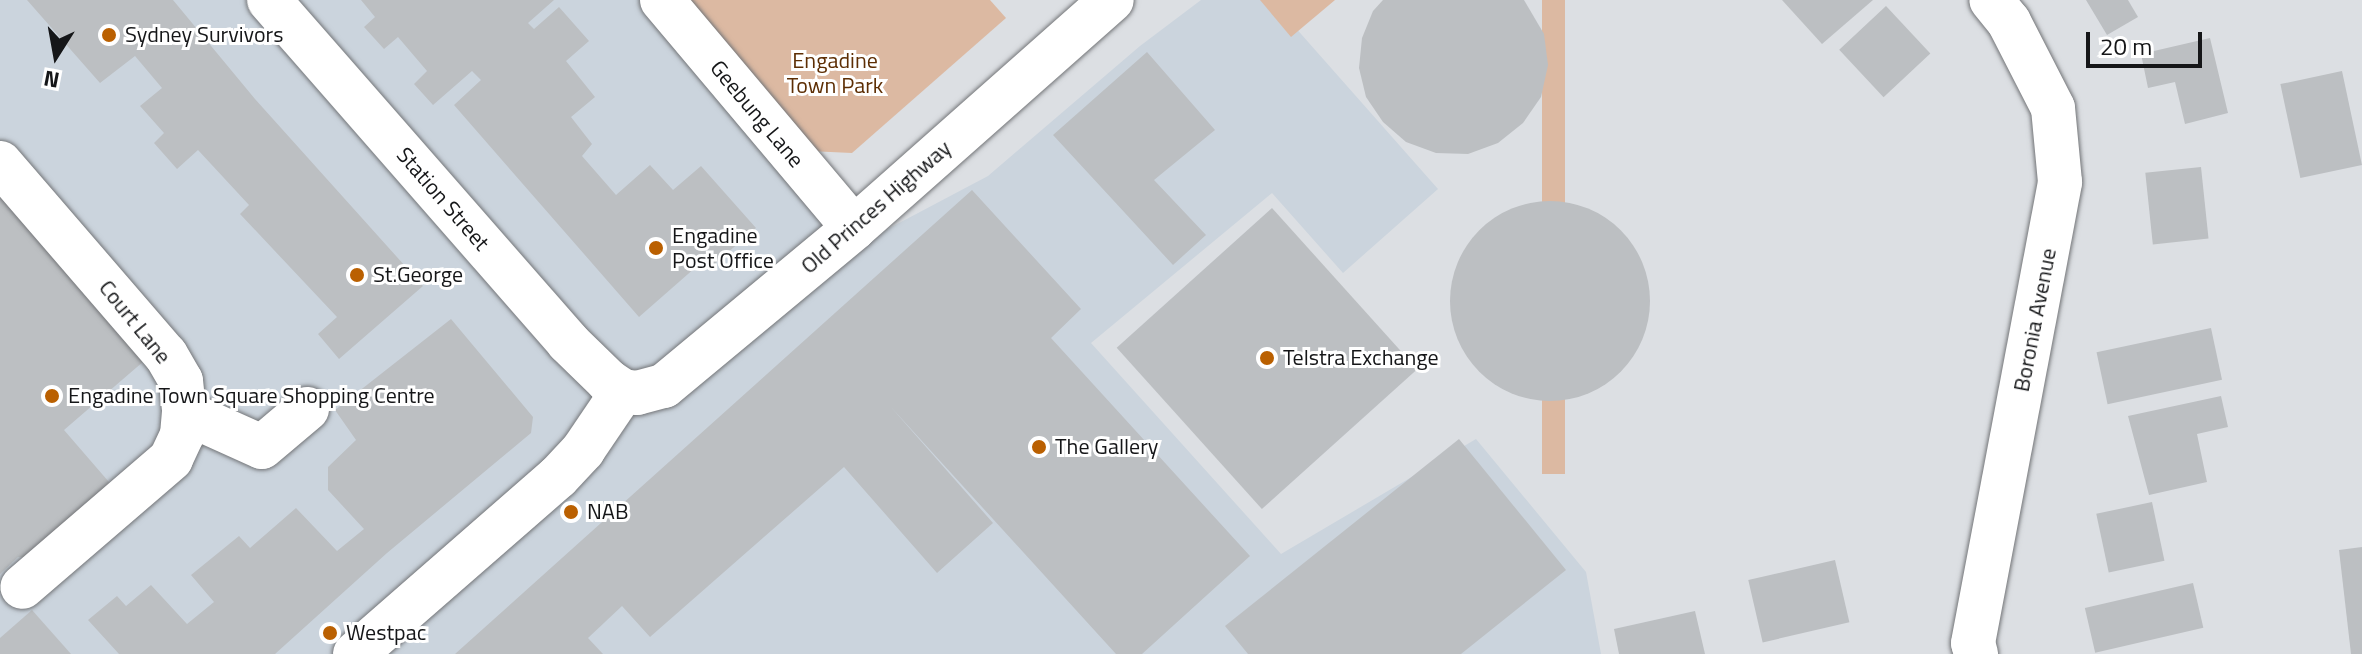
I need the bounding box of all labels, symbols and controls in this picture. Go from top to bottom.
north arrow [16,16,96,96]
scale bar [2090,16,2206,66]
place label: Sydney Survivors [125,22,283,48]
marker: Sydney Survivors [100,26,118,44]
text: 20 m [2100,28,2152,64]
park label: Engadine Town Park [787,47,883,98]
street label: Geebung Lane [705,55,809,173]
text: N [41,61,62,98]
street label: Old Princes Highway [796,135,956,279]
street label: Station Street [391,142,495,256]
place label: Engadine Post Office [672,222,774,274]
marker: Engadine Post Office [647,239,665,257]
street label: Boronia Avenue [2008,246,2062,394]
place label: St.George [373,262,463,288]
marker: St.George [348,266,366,284]
street label: Court Lane [93,275,177,369]
place label: Telstra Exchange [1283,345,1439,371]
marker: Telstra Exchange [1258,349,1276,367]
place label: Engadine Town Square Shopping Centre [68,383,435,409]
marker: Engadine Town Square Shopping Centre [43,387,61,405]
place label: The Gallery [1055,434,1158,460]
marker: The Gallery [1030,438,1048,456]
place label: NAB [587,499,629,525]
marker: NAB [562,503,580,521]
place label: Westpac [346,620,426,646]
marker: Westpac [321,624,339,642]

